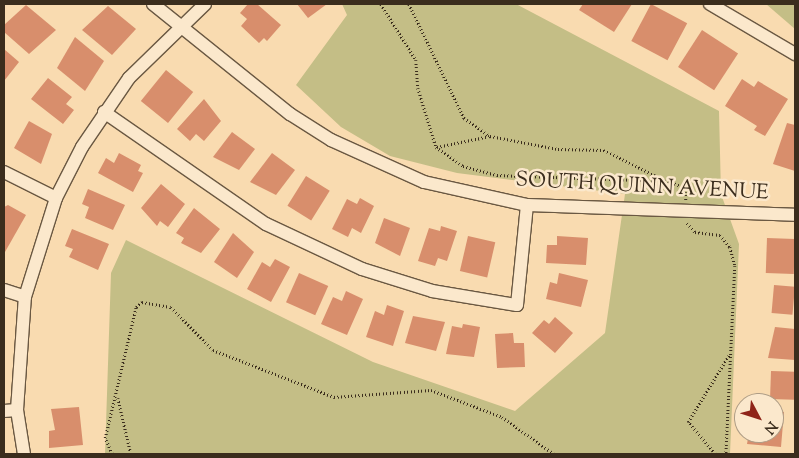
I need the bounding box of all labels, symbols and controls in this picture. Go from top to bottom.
street label: SOUTH QUINN AVENUE [515,168,769,206]
north arrow [734,393,784,443]
text: N [758,416,781,438]

